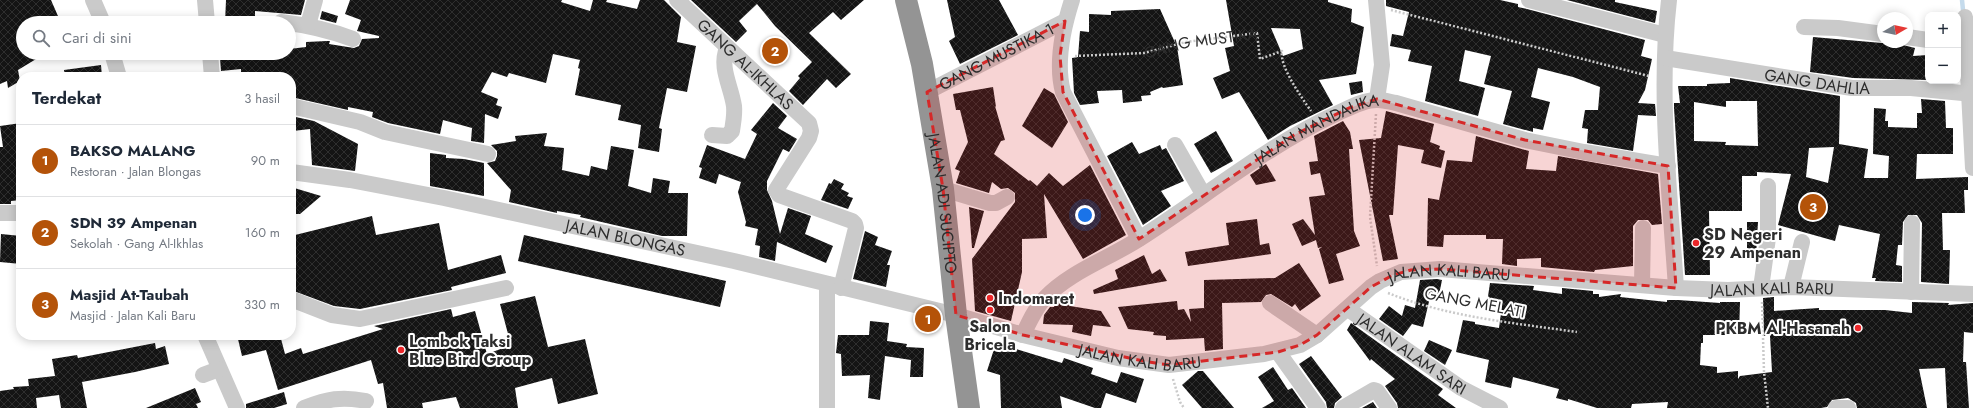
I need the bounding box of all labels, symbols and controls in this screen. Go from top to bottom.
north arrow [1877,12,1913,48]
map controls [1925,12,1961,84]
button: + [1925,12,1961,48]
street label: GANG AL-IKHLAS [692,14,799,116]
search box [16,16,296,60]
street label: GANG MUSTIKA 1 [935,18,1058,96]
street label: GANG MUSTIKA [1142,22,1259,64]
icon: search [30,27,52,49]
text: Cari di sini [62,27,132,49]
pin: 2 [762,36,788,66]
button: − [1925,48,1961,84]
street label: GANG DAHLIA [1763,63,1870,100]
text: Terdekat [32,86,101,110]
text: 3 hasil [244,89,280,108]
street label: JALAN MANDALIKA [1248,89,1380,170]
street label: JALAN ADI SUCIPTO [921,130,963,275]
text: BAKSO MALANG [70,140,195,162]
text: 1 [42,151,48,170]
text: 90 m [251,151,280,170]
text: Restoran · Jalan Blongas [70,162,201,181]
pin: 3 [1800,192,1826,222]
your location [1075,205,1095,225]
text: SDN 39 Ampenan [70,212,197,234]
street label: JALAN BLONGAS [561,213,688,262]
text: 2 [41,223,49,242]
text: 160 m [245,223,280,242]
place label: SD Negeri 29 Ampenan [1704,223,1801,264]
text: Sekolah · Gang Al-Ikhlas [70,234,203,253]
marker: SD Negeri 29 Ampenan [1691,238,1701,248]
street label: JALAN KALI BARU [1382,258,1511,289]
street label: JALAN KALI BARU [1708,276,1834,302]
street label: GANG MELATI [1422,281,1527,324]
text: Masjid At-Taubah [70,284,189,306]
place label: Indomaret [998,287,1075,310]
marker: Indomaret [985,293,995,303]
text: 3 [41,295,49,314]
text: 330 m [244,295,280,314]
pin: 1 [915,304,941,334]
marker: Salon Bricela [985,305,995,315]
text: Masjid · Jalan Kali Baru [70,306,196,325]
street label: JALAN ALAM SARI [1351,307,1470,401]
place label: Salon Bricela [964,315,1016,356]
place label: PKBM Al-Hasanah [1715,317,1850,340]
marker: PKBM Al-Hasanah [1853,323,1863,333]
place label: Lombok Taksi Blue Bird Group [409,330,531,371]
street label: JALAN KALI BARU [1074,337,1202,377]
marker: Lombok Taksi Blue Bird Group [396,345,406,355]

